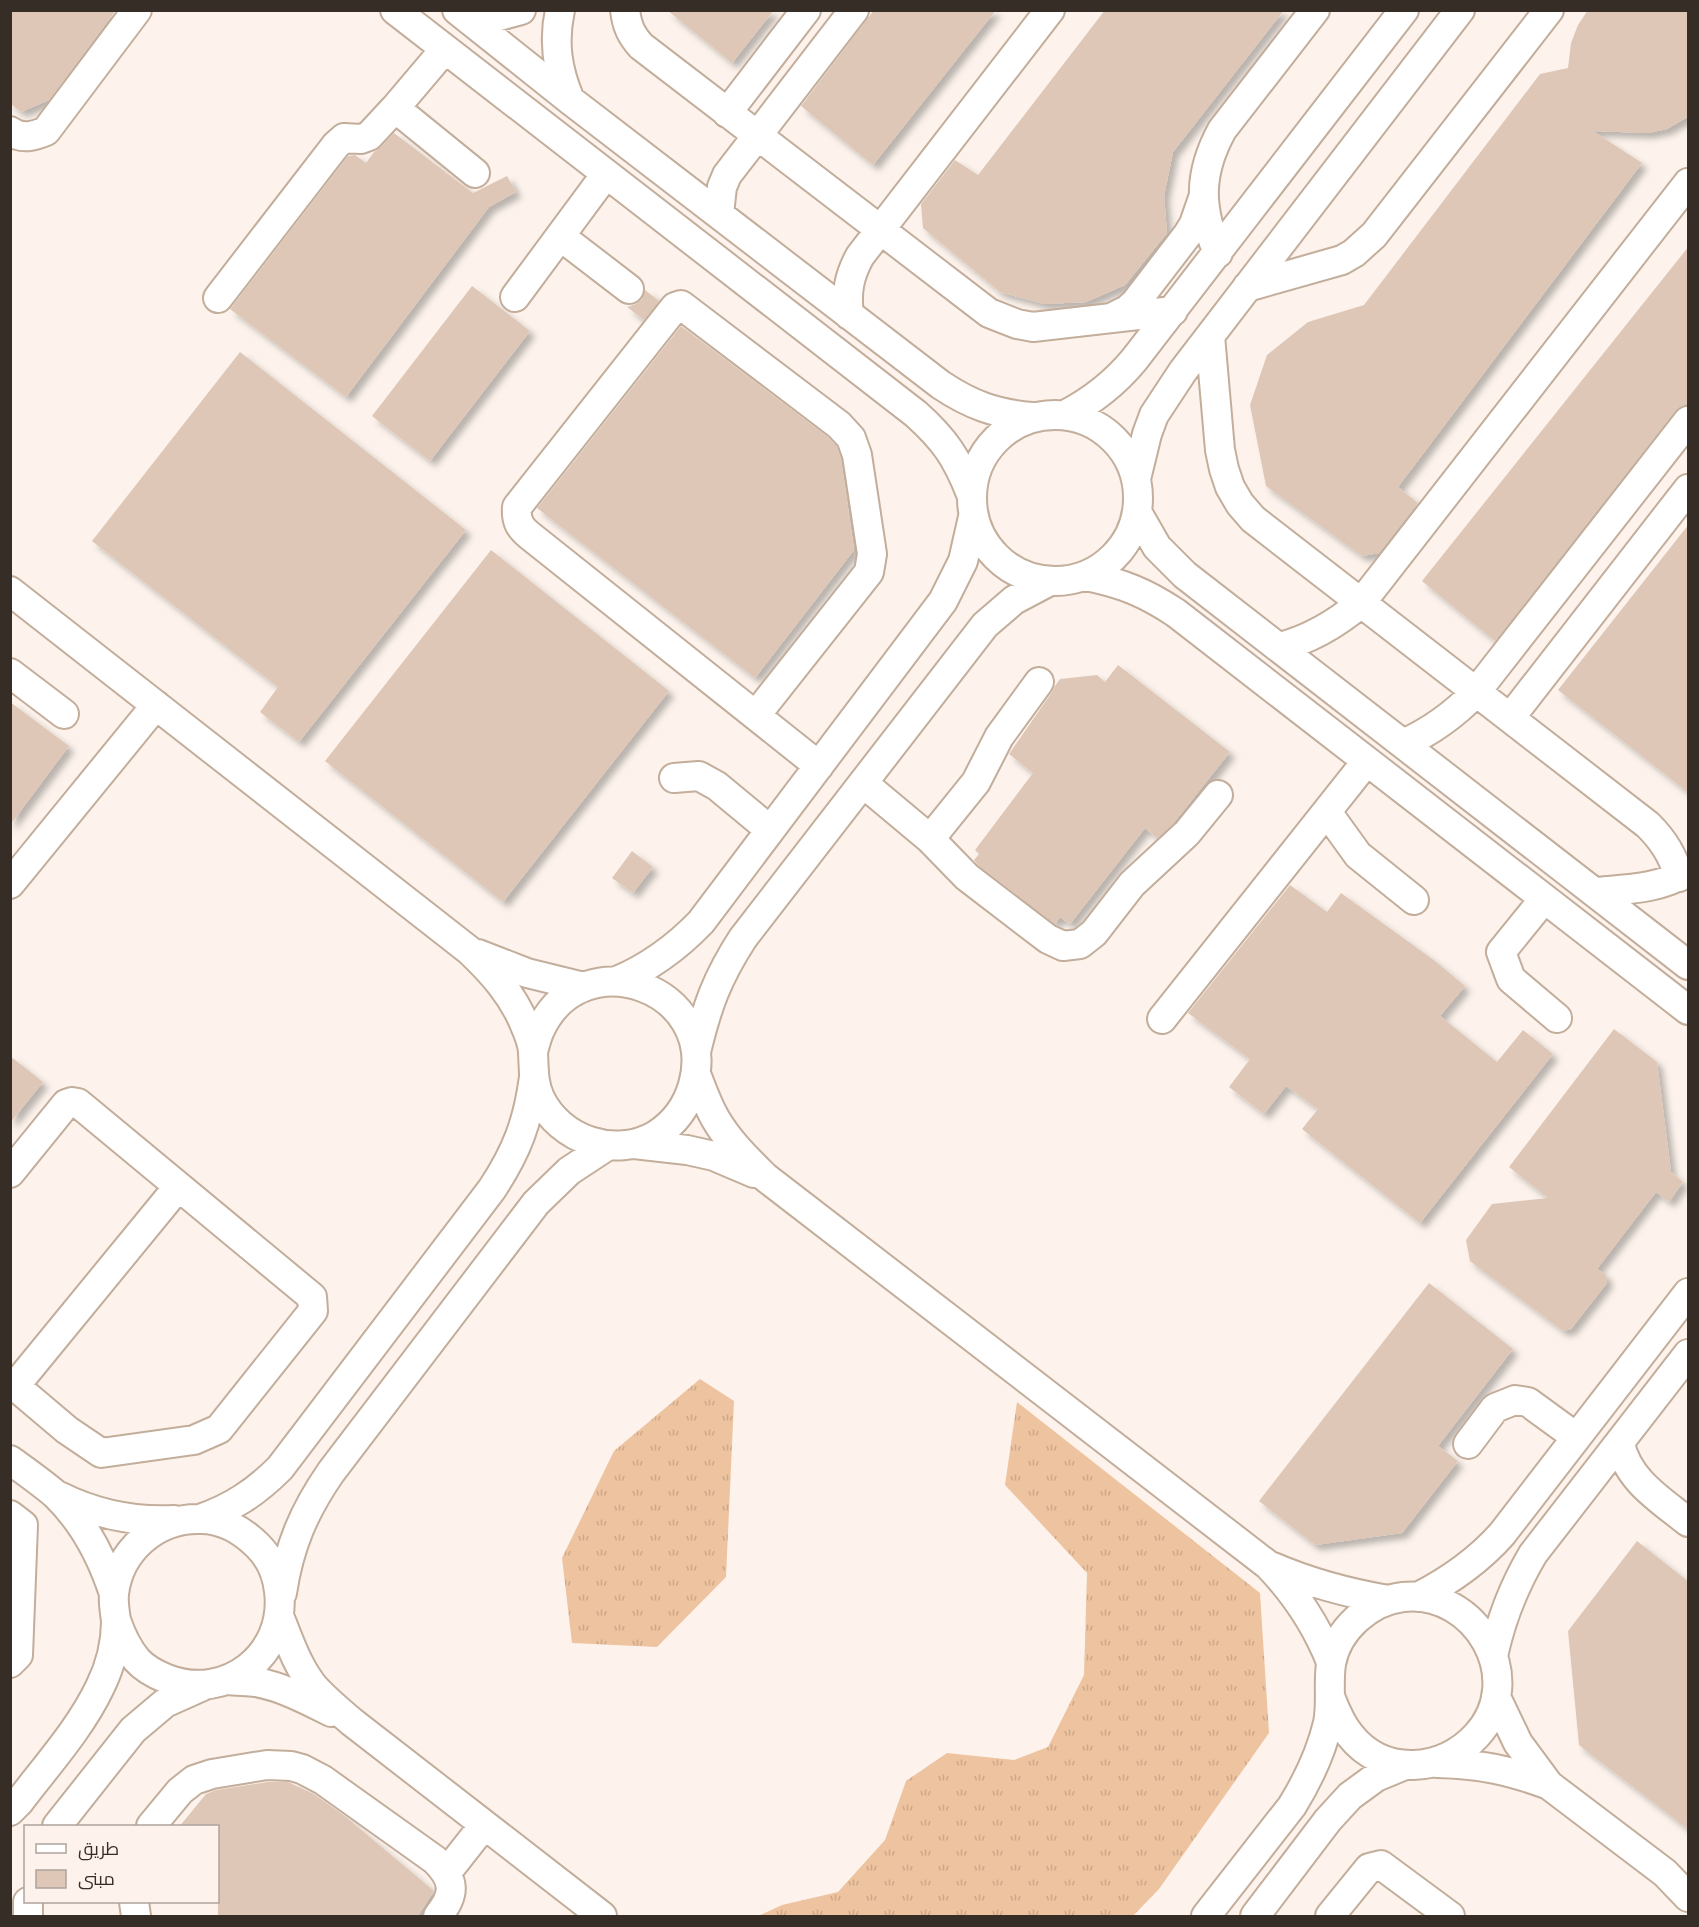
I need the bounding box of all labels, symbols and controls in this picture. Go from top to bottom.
legend [24,1825,219,1903]
text: طريق [78,1836,119,1862]
text: مبنى [78,1866,115,1892]

